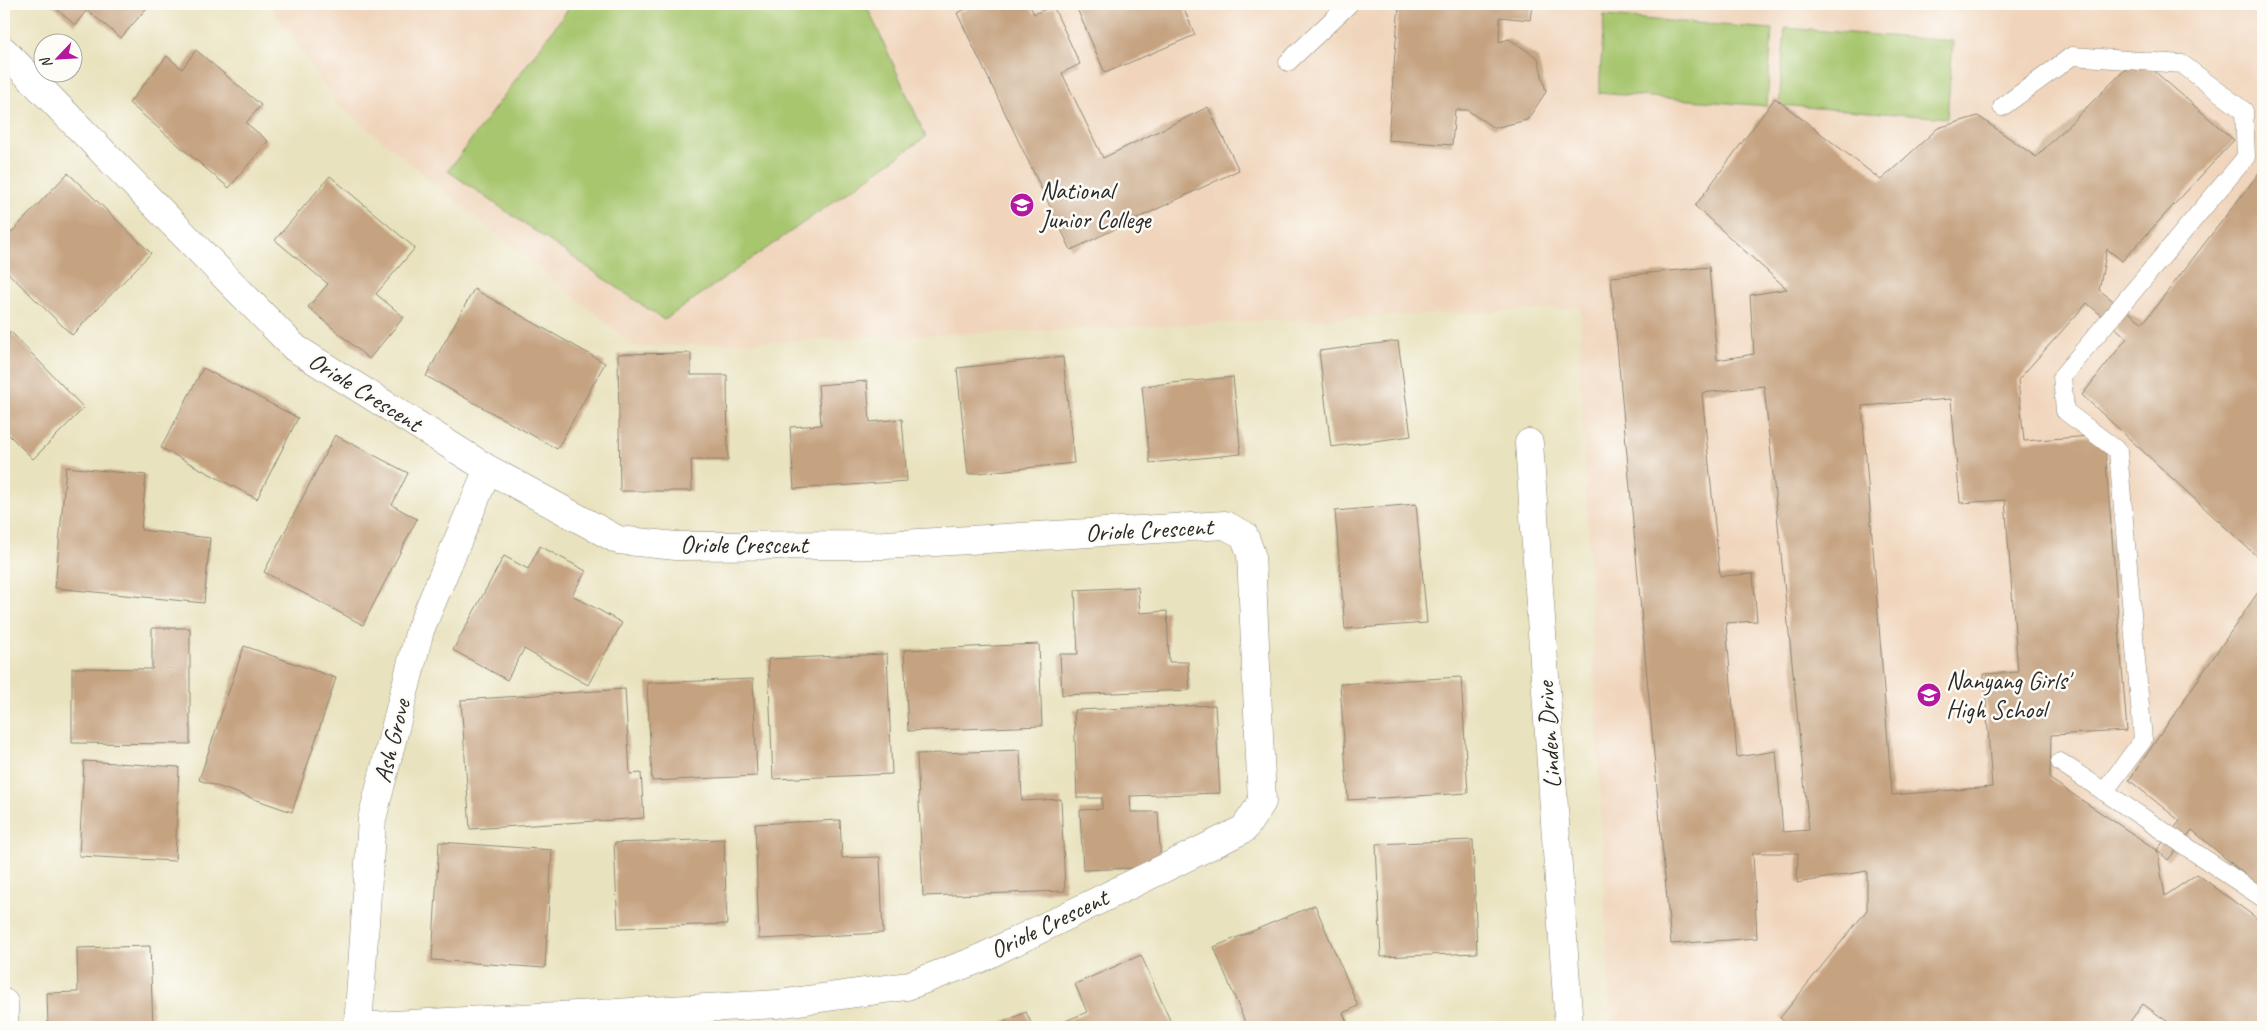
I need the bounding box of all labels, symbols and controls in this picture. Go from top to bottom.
north arrow [32,32,82,82]
text: N [36,54,56,71]
place label: National Junior College [1039,175,1152,236]
school or university icon: National Junior College [1009,192,1035,218]
street label: Oriole Crescent [303,345,430,441]
street label: Oriole Crescent [1085,511,1216,549]
street label: Oriole Crescent [680,529,810,561]
place label: Nanyang Girls' High School [1946,665,2074,726]
street label: Linden Drive [1529,679,1569,789]
school or university icon: Nanyang Girls' High School [1916,682,1942,708]
street label: Ash Grove [366,694,418,786]
street label: Oriole Crescent [985,881,1116,966]

